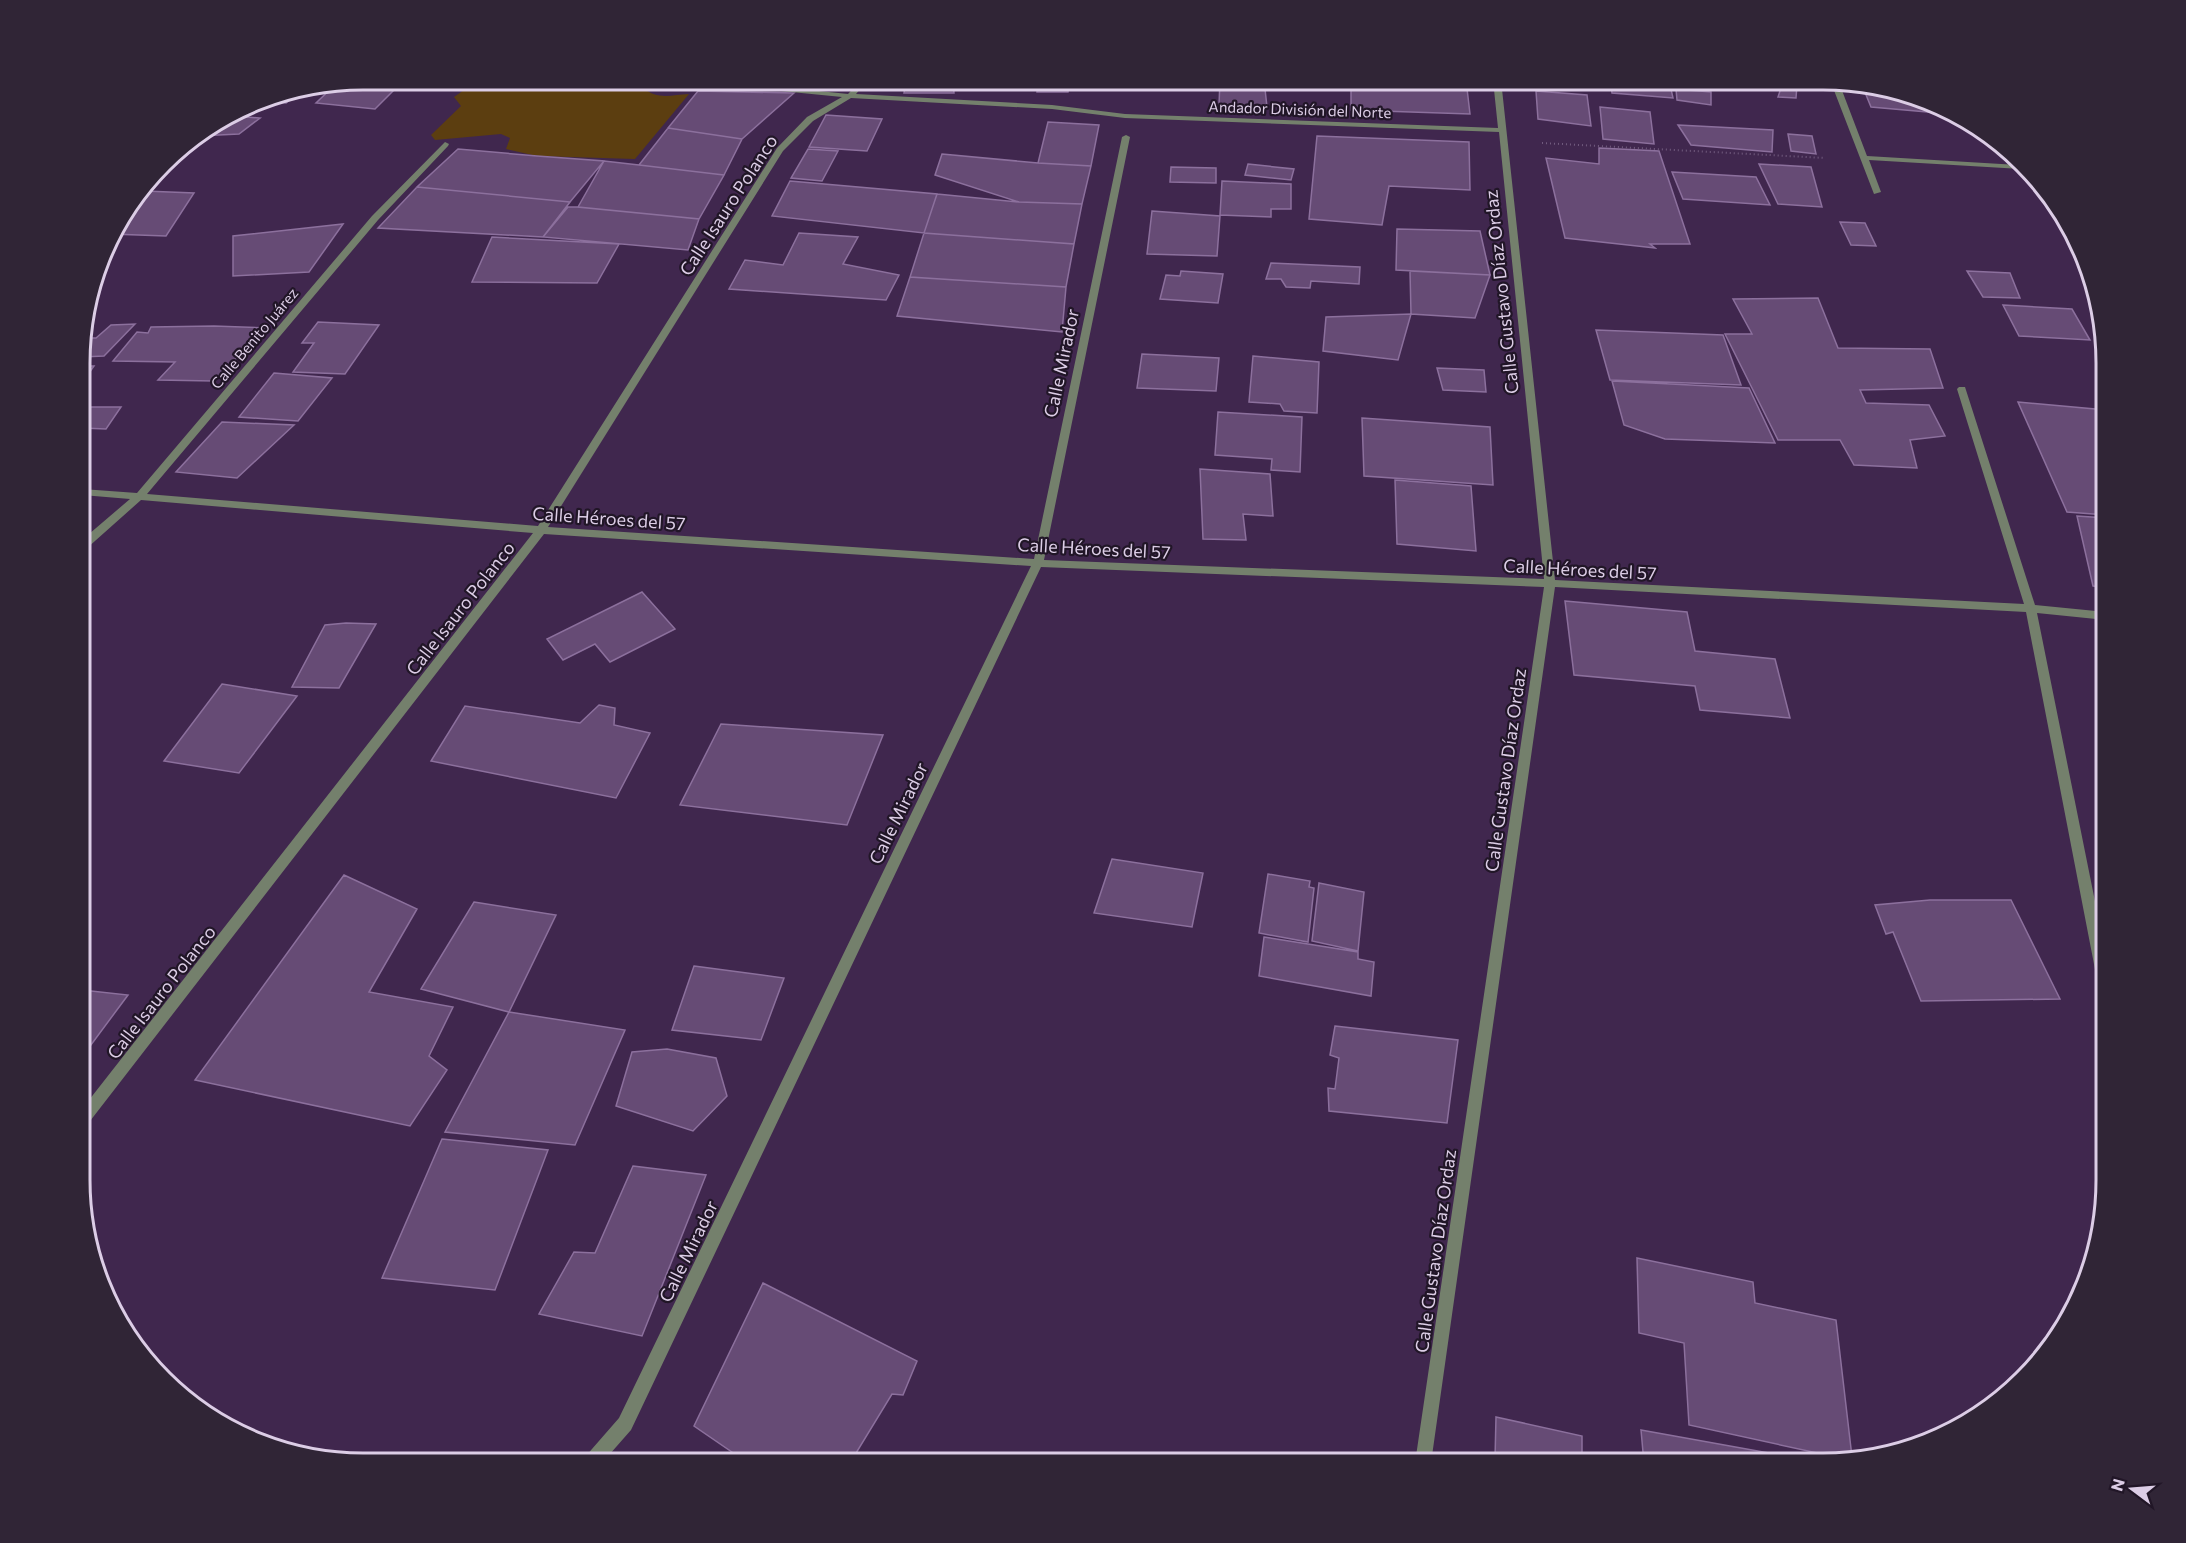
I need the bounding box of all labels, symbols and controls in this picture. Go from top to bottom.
street label: Andador División del Norte [1208,97,1392,121]
street label: Calle Isauro Polanco [674,131,782,279]
street label: Calle Gustavo Díaz Ordaz [1479,189,1523,395]
street label: Calle Benito Juárez [207,284,301,392]
street label: Calle Mirador [1039,307,1083,419]
street label: Calle Héroes del 57 [532,502,686,534]
street label: Calle Héroes del 57 [1017,533,1171,563]
street label: Calle Isauro Polanco [401,537,519,679]
street label: Calle Héroes del 57 [1503,554,1657,584]
street label: Calle Gustavo Díaz Ordaz [1480,667,1530,873]
street label: Calle Mirador [864,759,932,867]
street label: Calle Isauro Polanco [102,921,220,1063]
street label: Calle Gustavo Díaz Ordaz [1410,1148,1460,1354]
street label: Calle Mirador [654,1197,722,1305]
north arrow [2102,1459,2162,1519]
text: N [2106,1476,2128,1493]

